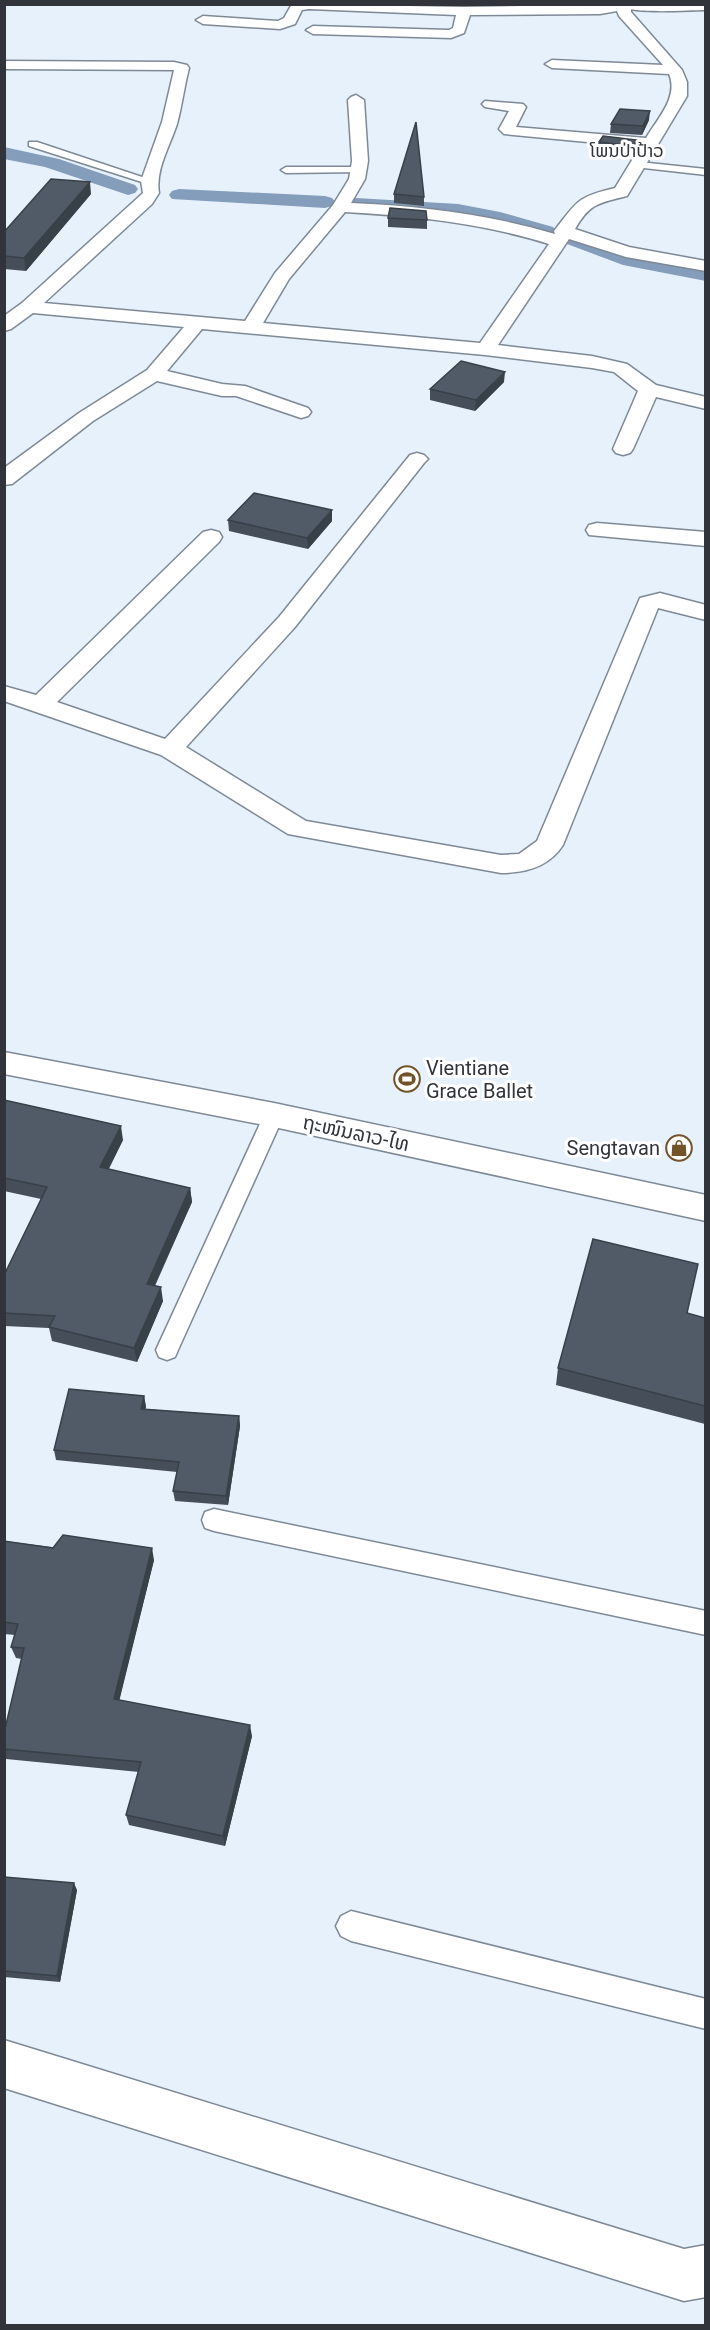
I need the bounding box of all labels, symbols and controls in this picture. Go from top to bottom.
district label: ໂພນປ່າປ້າວ [589,140,664,161]
place label: Vientiane Grace Ballet [426,1056,533,1103]
sports icon: Vientiane Grace Ballet [392,1064,422,1094]
street label: ຖະໜົນລາວ-ໄທ [300,1110,412,1156]
shop icon: Sengtavan [664,1133,694,1163]
place label: Sengtavan [567,1136,660,1160]

